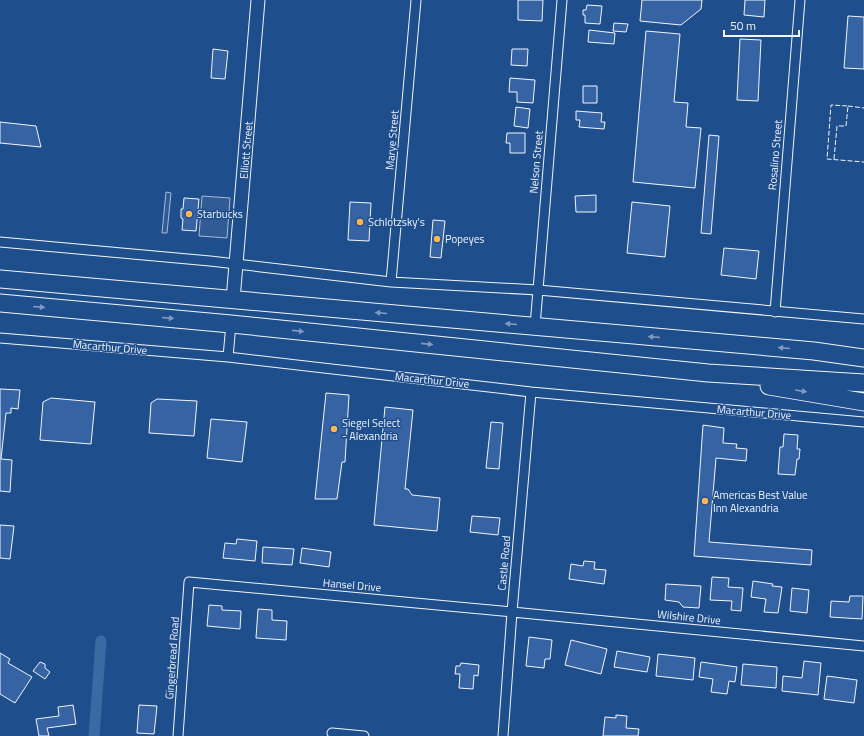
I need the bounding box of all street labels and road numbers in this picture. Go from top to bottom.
street label: Marye Street [381,109,403,171]
street label: Rosalino Street [764,119,786,191]
street label: Elliott Street [236,120,257,180]
street label: Nelson Street [525,130,547,194]
street label: Macarthur Drive [72,336,148,358]
street label: Macarthur Drive [394,368,470,392]
street label: Macarthur Drive [716,401,792,423]
street label: Castle Road [494,535,514,591]
street label: Hansel Drive [322,574,382,596]
street label: Wilshire Drive [656,606,722,628]
street label: Gingerbread Road [161,616,183,700]

